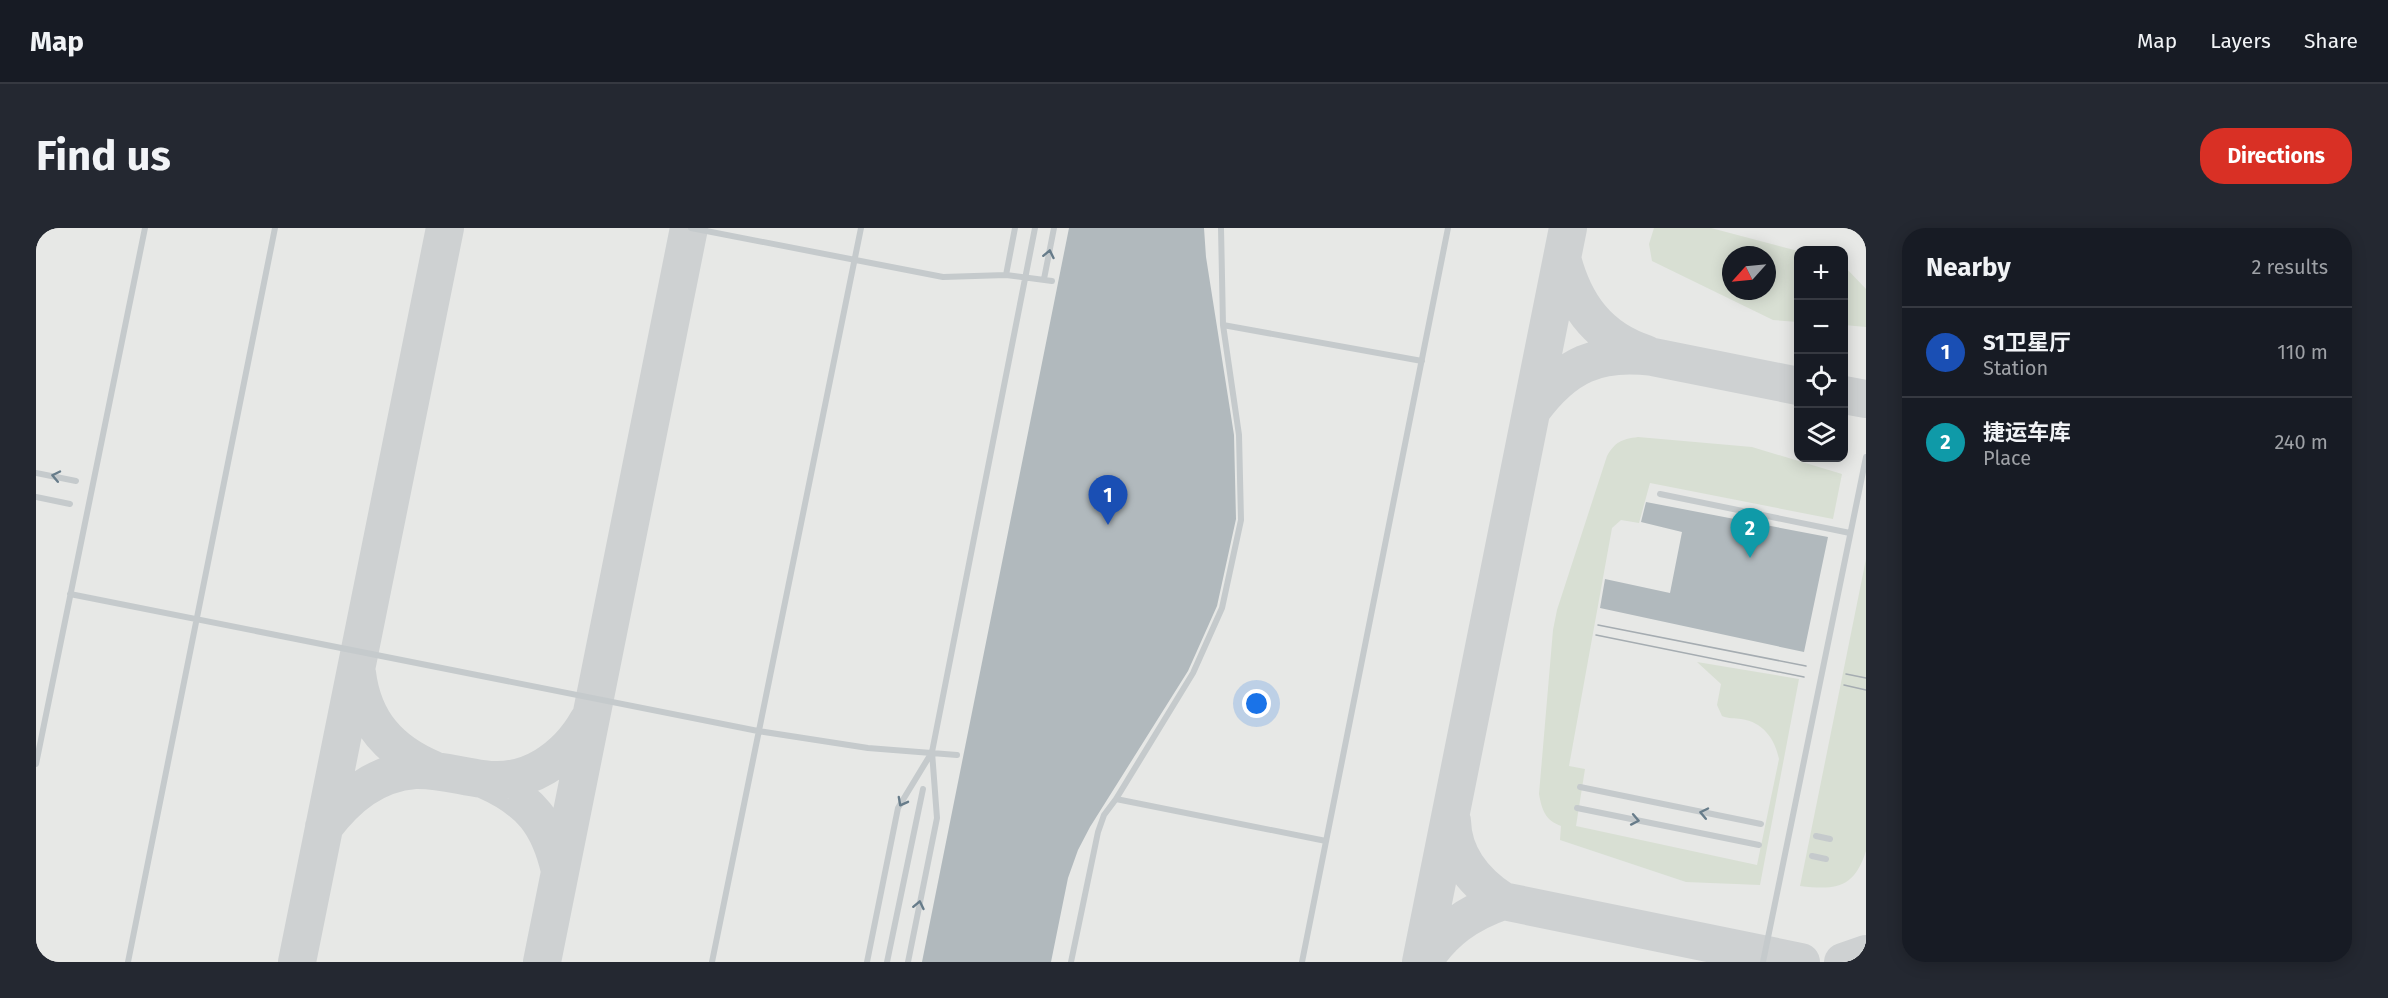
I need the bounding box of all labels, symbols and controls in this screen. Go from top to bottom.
text: Map [30,25,84,58]
text: Map [2137,28,2177,54]
text: Layers [2210,28,2271,54]
text: Share [2304,28,2358,54]
button: Directions [2200,128,2352,184]
text: Find us [36,131,171,181]
north arrow [1722,246,1776,300]
map controls [1794,246,1848,462]
button: + [1794,246,1848,300]
one-way arrow [1042,249,1055,259]
text: Nearby [1926,252,2011,283]
text: 2 results [2251,255,2328,279]
button: − [1794,300,1848,354]
text: S1卫星厅 [1983,329,2071,356]
text: 1 [1941,340,1950,364]
text: 110 m [2277,340,2328,364]
button: locate [1794,354,1848,408]
text: Station [1983,356,2048,380]
button: layers [1794,408,1848,462]
text: 捷运车库 [1983,419,2071,446]
text: 2 [1940,430,1951,454]
text: 240 m [2274,430,2328,454]
text: Place [1983,446,2031,470]
one-way arrow [51,471,61,484]
pin: 1 [1088,476,1128,525]
pin: 2 [1730,508,1770,558]
your location [1242,689,1271,718]
one-way arrow [898,796,909,806]
one-way arrow [1699,807,1709,820]
one-way arrow [1630,813,1640,826]
one-way arrow [912,900,925,910]

